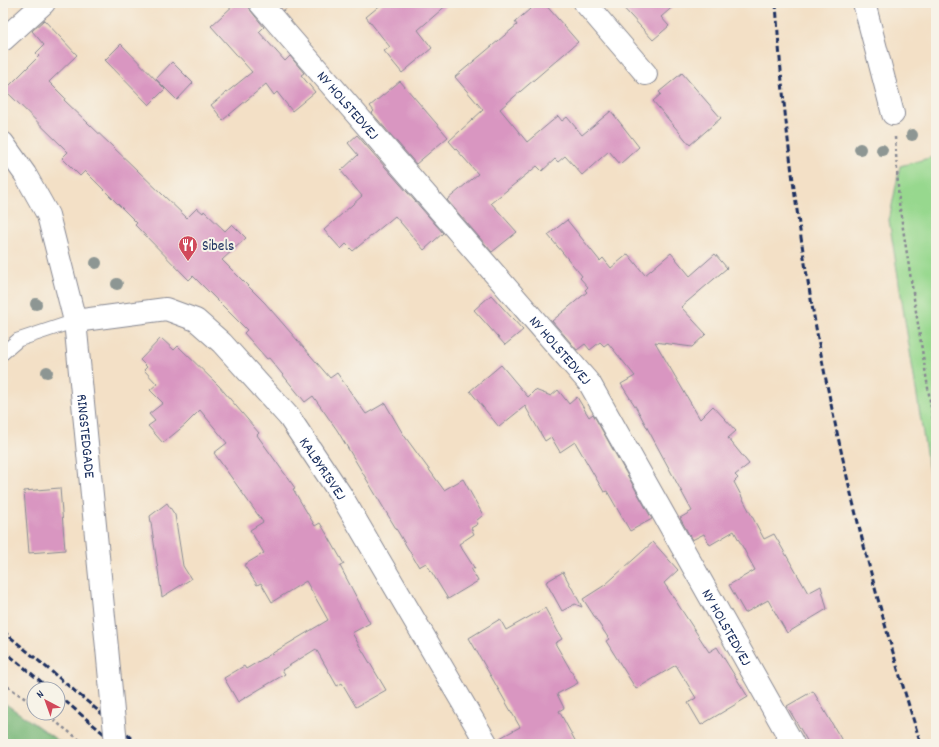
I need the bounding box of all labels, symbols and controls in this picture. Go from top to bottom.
street label: NY HOLSTEDVEJ [311,67,383,146]
restaurant icon: Sibels [177,234,199,262]
place label: Sibels [202,236,234,258]
street label: NY HOLSTEDVEJ [523,312,595,391]
street label: RINGSTEDGADE [69,393,99,480]
street label: KALBYRISVEJ [292,433,351,505]
street label: NY HOLSTEDVEJ [695,585,756,671]
north arrow [26,681,66,721]
text: N [33,687,48,703]

